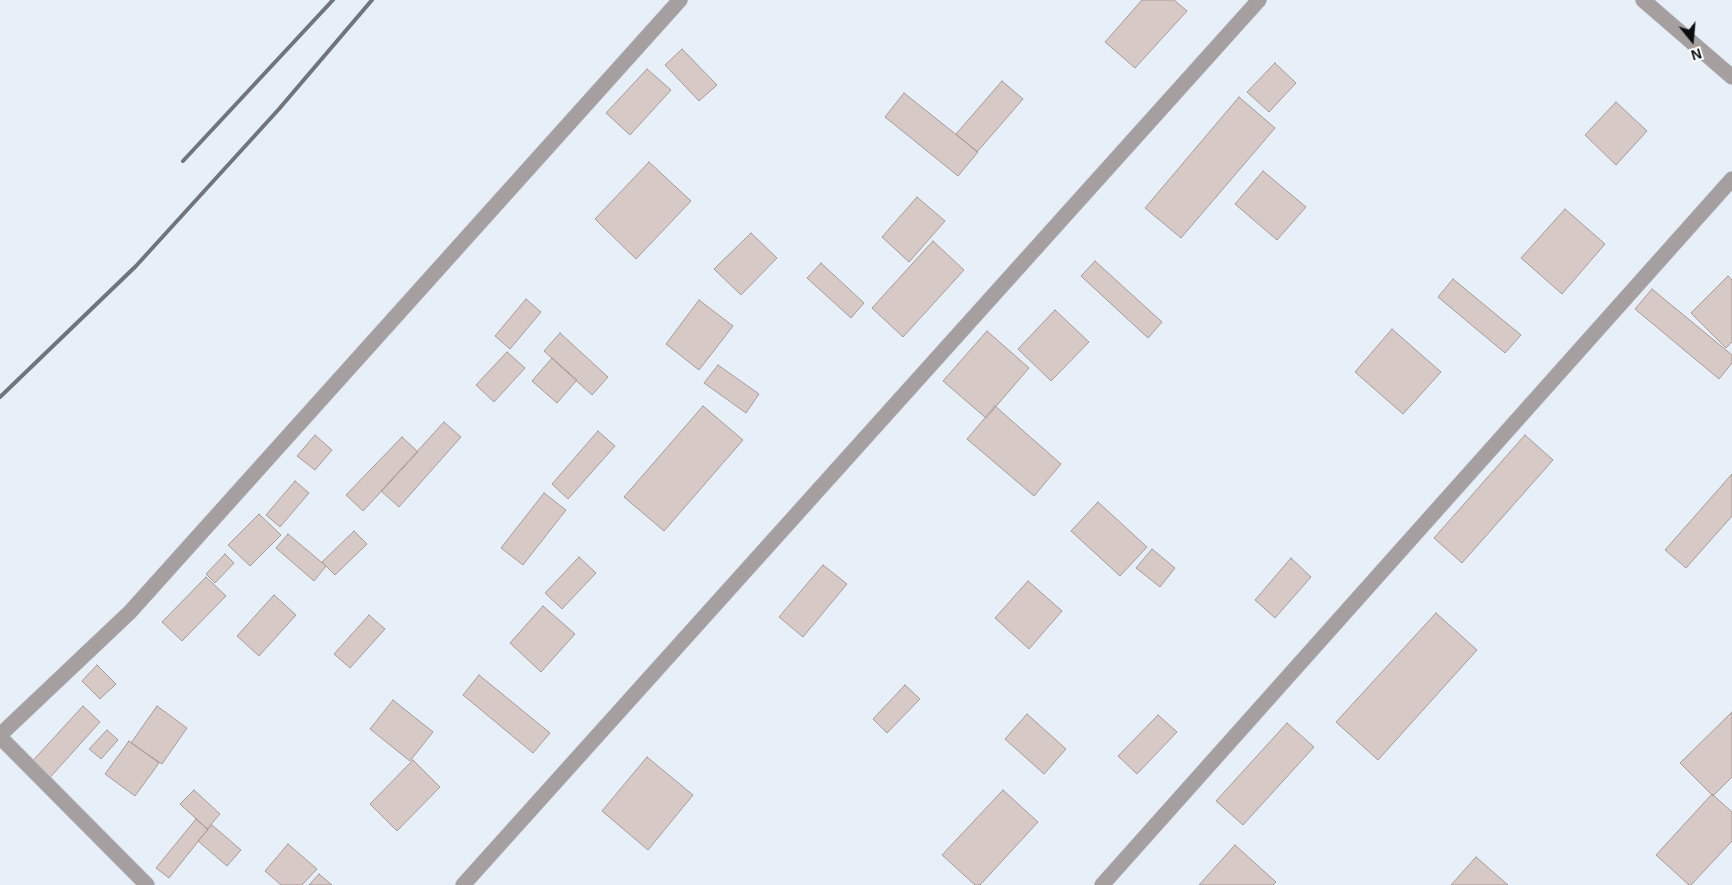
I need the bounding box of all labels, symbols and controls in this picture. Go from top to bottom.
north arrow [1667,15,1717,65]
text: N [1689,45,1704,63]

